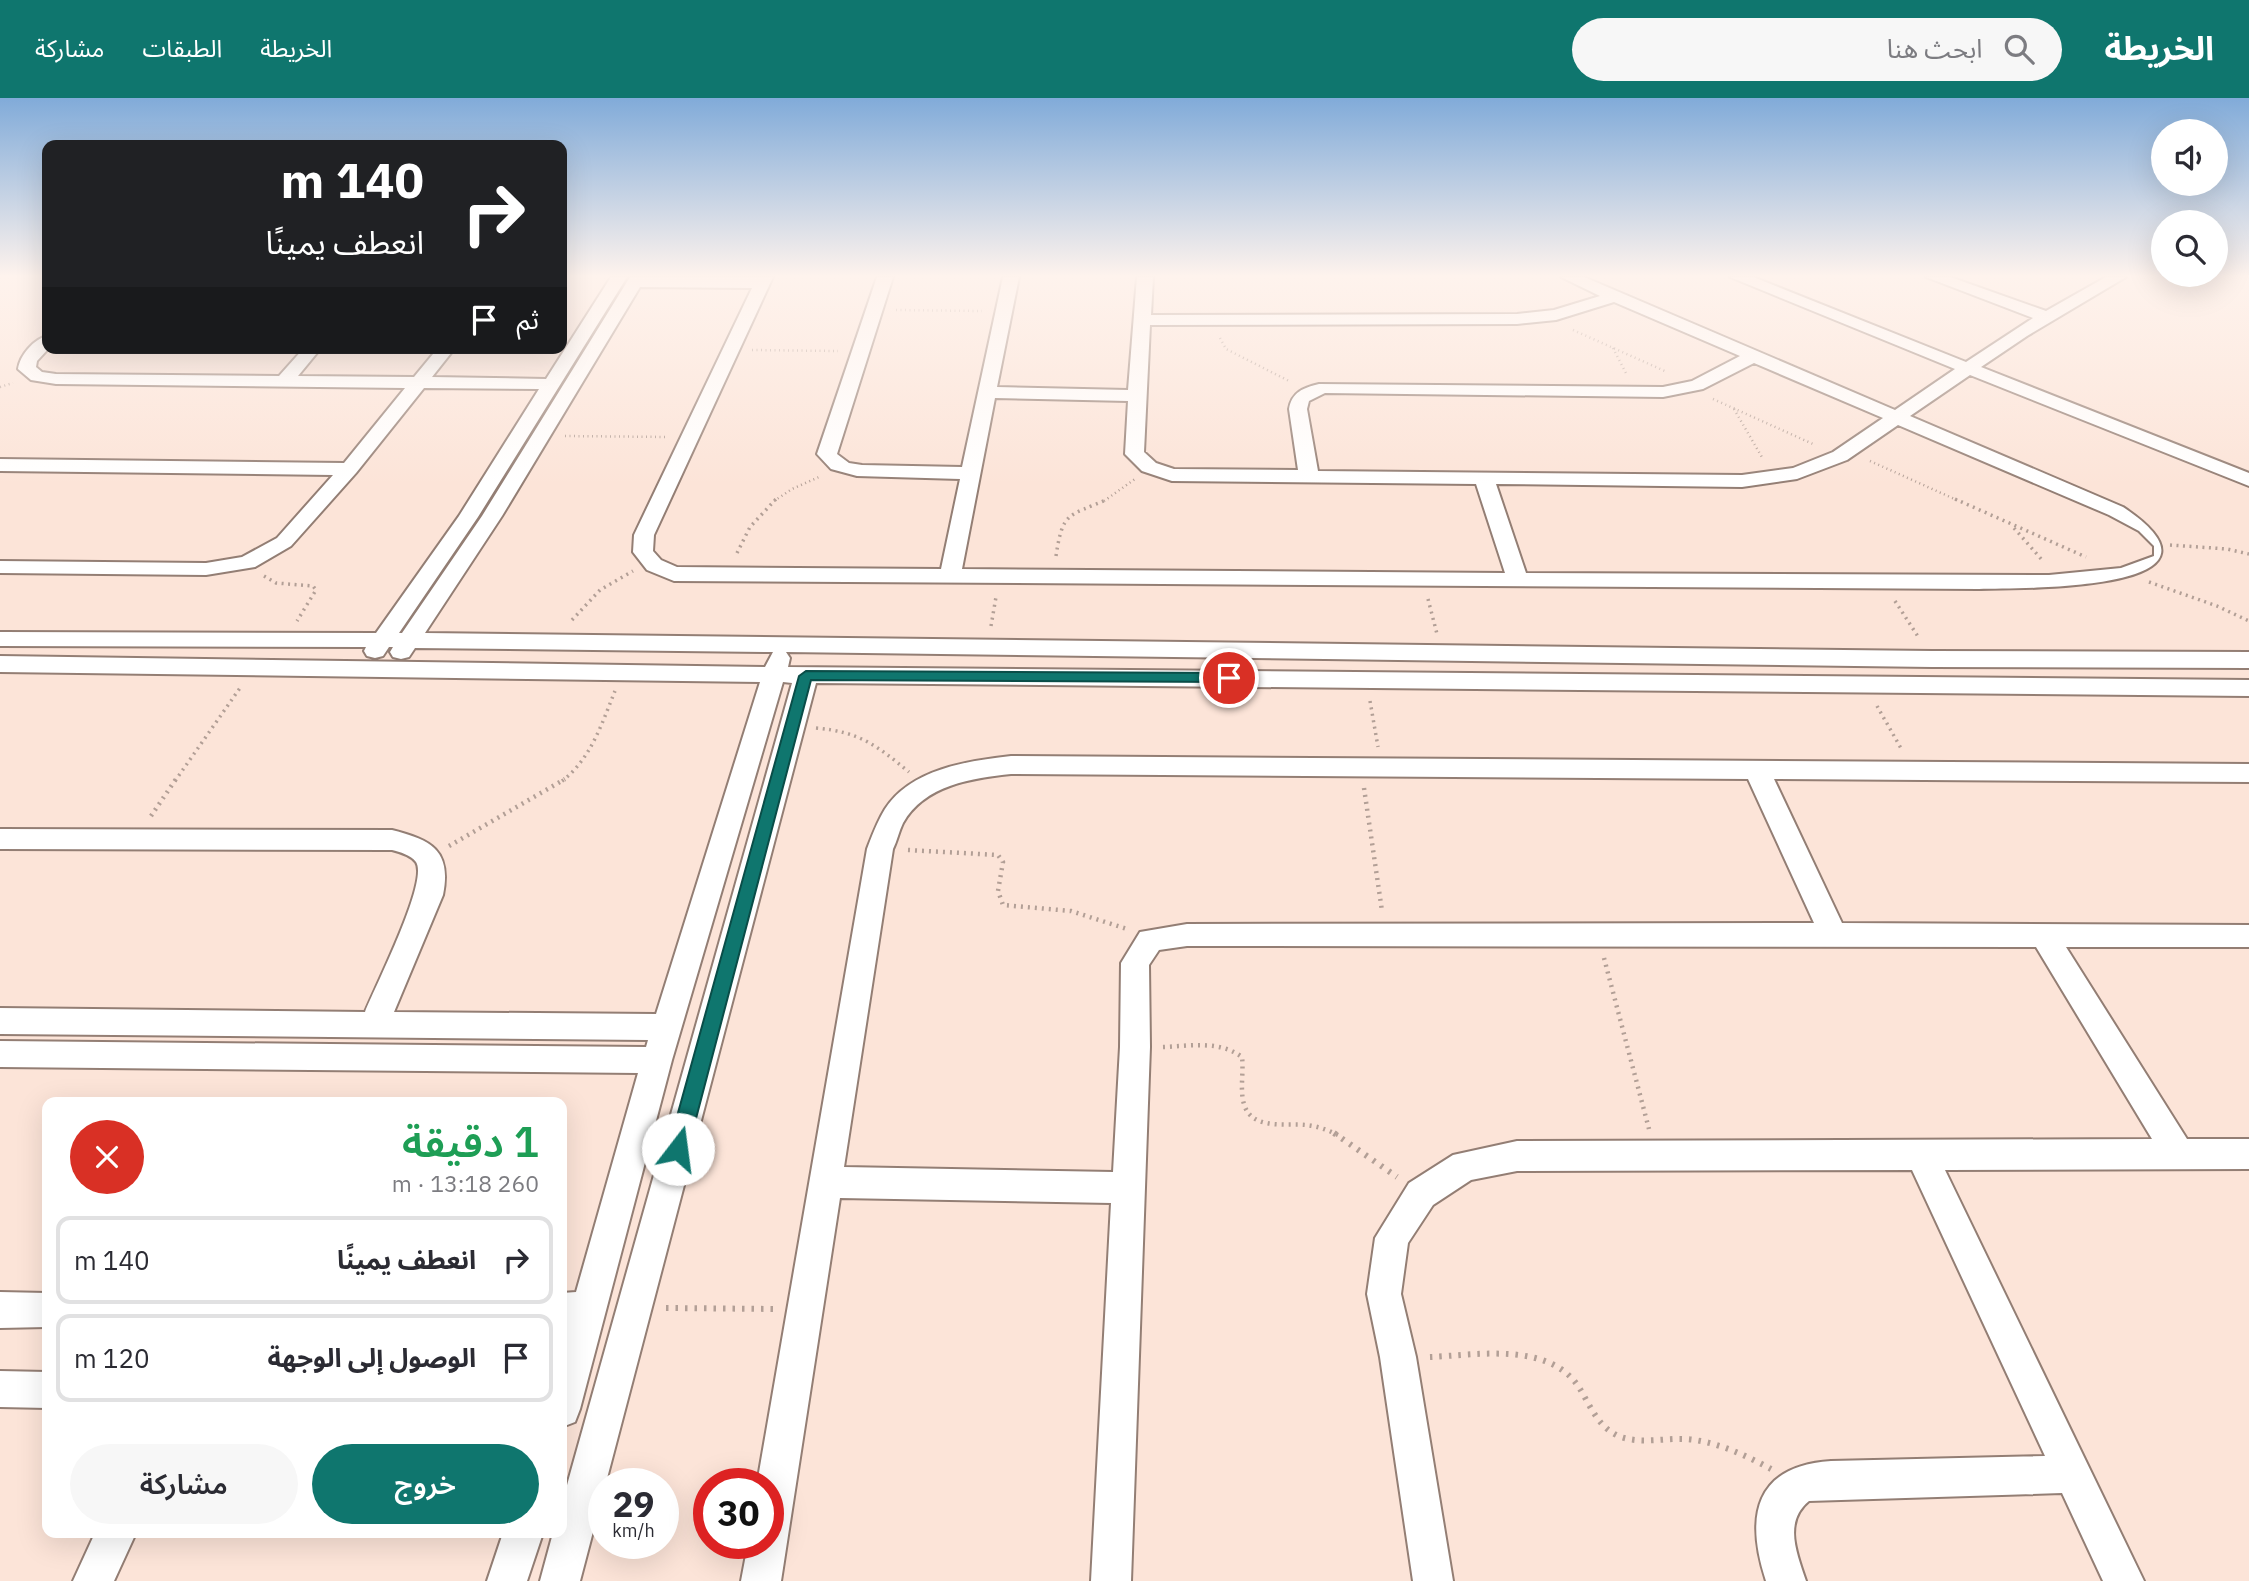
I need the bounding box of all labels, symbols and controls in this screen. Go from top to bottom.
search box [1572,18,2062,81]
text: الخريطة [2104,26,2214,69]
icon: search [2000,30,2038,68]
text: ابحث هنا [1887,31,1982,65]
text: مشاركة [35,32,104,64]
text: الطبقات [142,32,222,64]
text: الخريطة [260,32,332,64]
map controls [2151,119,2228,287]
button: sound [2151,119,2228,196]
text: 140 m [280,148,424,211]
icon: right [448,168,539,259]
button: search [2151,210,2228,287]
text: انعطف يمينًا [265,221,424,263]
icon: arrive [465,301,503,339]
text: ثم [517,302,539,336]
pin [1199,648,1259,708]
icon: arrive [1210,659,1248,697]
position arrow [641,1112,715,1186]
text: 1 دقيقة [402,1114,539,1169]
button: close [70,1120,144,1194]
text: 260 m · 13:18 [392,1168,539,1198]
icon: right [497,1241,535,1279]
text: انعطف يمينًا [337,1242,476,1276]
text: 140 m [74,1243,150,1277]
icon: arrive [497,1339,535,1377]
text: الوصول إلى الوجهة [267,1340,476,1374]
text: 120 m [74,1341,150,1375]
button: مشاركة [70,1444,298,1524]
button: خروج [312,1444,539,1524]
speed limit sign: 30 [693,1468,784,1559]
text: 29 [612,1481,655,1527]
text: km/h [612,1519,655,1542]

